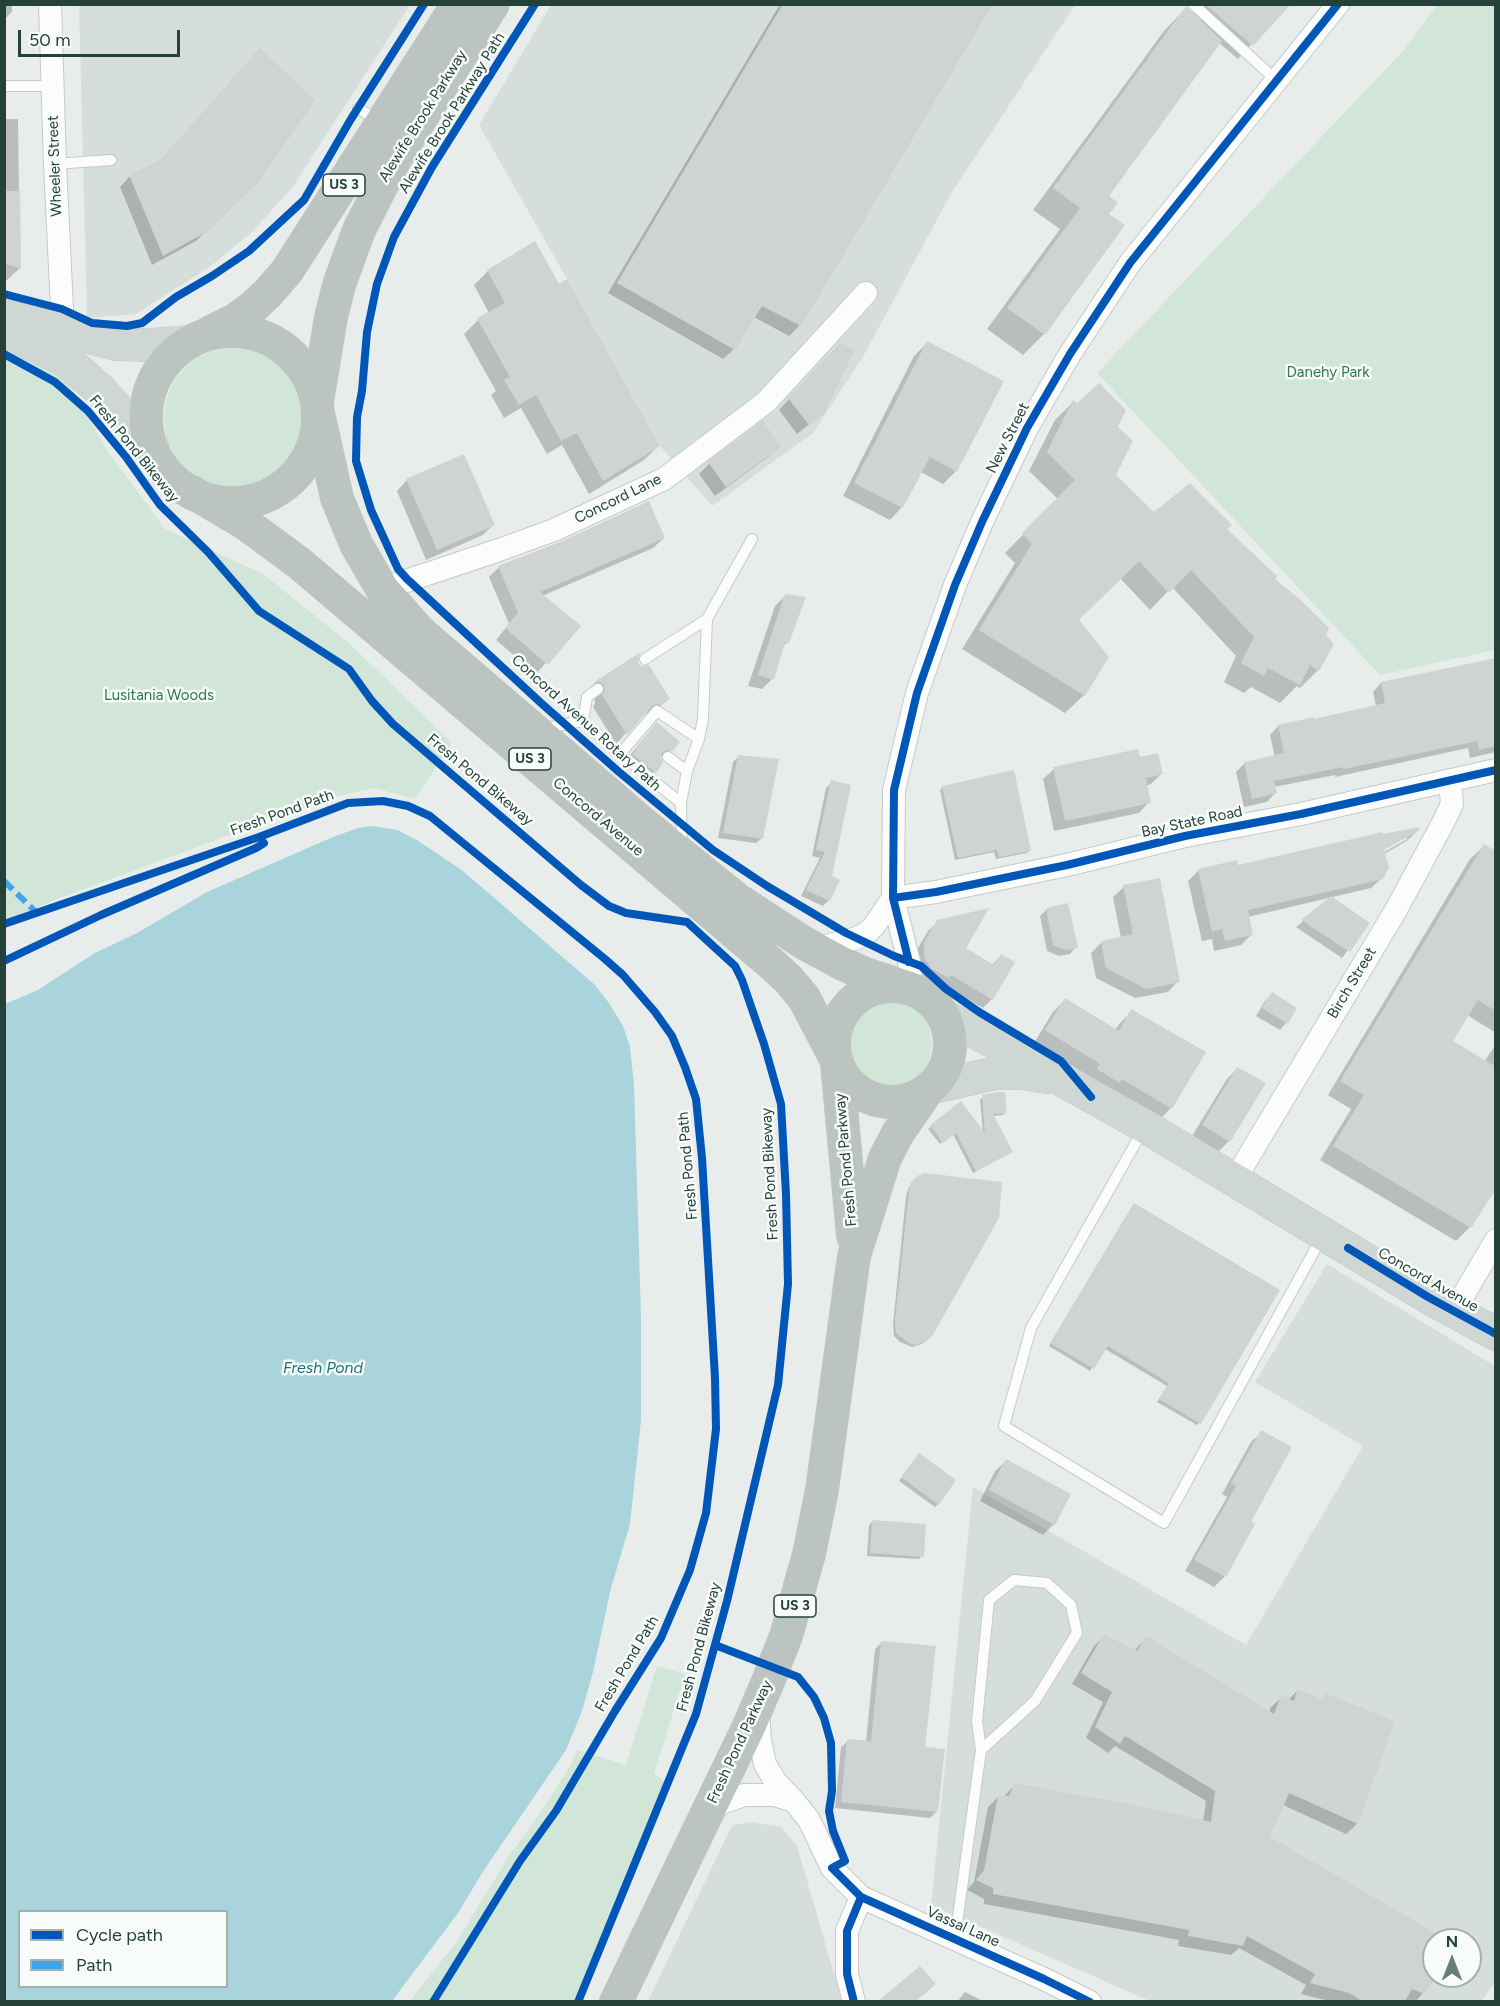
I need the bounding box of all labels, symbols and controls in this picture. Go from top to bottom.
scale bar [21,18,183,56]
text: 50 m [29,29,71,51]
street label: Alewife Brook Parkway Path [395,29,509,197]
street label: Alewife Brook Parkway [375,47,471,185]
street label: Wheeler Street [44,115,66,217]
road number: US 3 [323,174,365,196]
park label: Danehy Park [1287,364,1369,382]
street label: Fresh Pond Bikeway [85,392,183,506]
street label: New Street [982,400,1034,476]
street label: Concord Lane [572,470,664,528]
street label: Concord Avenue Rotary Path [508,651,664,795]
park label: Lusitania Woods [104,687,214,705]
street label: Fresh Pond Bikeway [423,730,537,830]
road number: US 3 [509,748,551,770]
street label: Concord Avenue [549,774,647,860]
street label: Fresh Pond Path [228,786,336,840]
street label: Bay State Road [1140,803,1244,841]
street label: Birch Street [1324,944,1380,1022]
street label: Fresh Pond Parkway [831,1092,861,1228]
street label: Fresh Pond Bikeway [758,1107,782,1241]
street label: Fresh Pond Path [674,1111,702,1221]
street label: Concord Avenue [1375,1244,1481,1316]
water label: Fresh Pond [283,1358,363,1378]
street label: Fresh Pond Bikeway [673,1580,725,1714]
road number: US 3 [774,1595,816,1617]
street label: Fresh Pond Path [591,1613,663,1715]
street label: Fresh Pond Parkway [704,1677,776,1807]
street label: Vassal Lane [924,1903,1002,1951]
legend [18,1910,228,1988]
text: Cycle path [76,1924,163,1946]
north arrow [1422,1928,1482,1988]
text: N [1446,1932,1458,1951]
text: Path [76,1954,112,1976]

